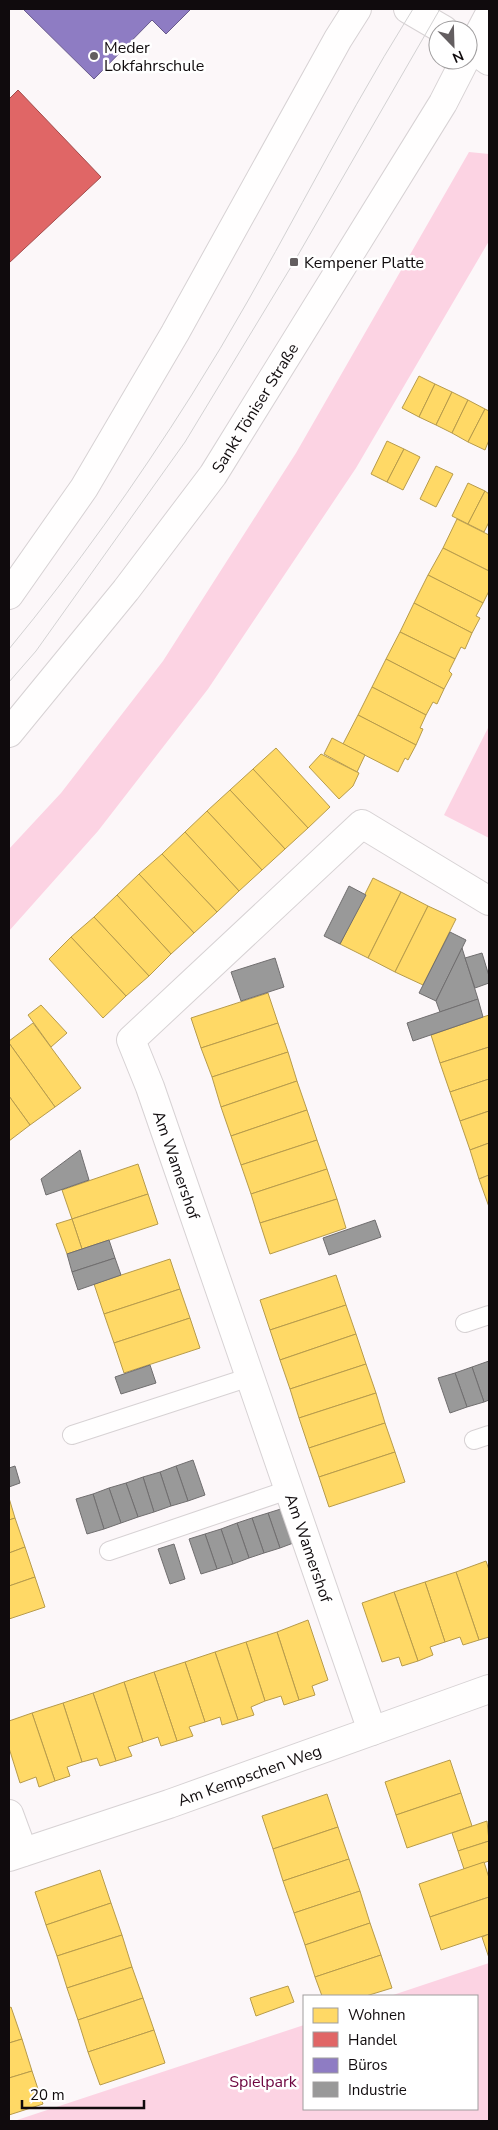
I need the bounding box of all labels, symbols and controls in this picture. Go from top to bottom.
north arrow [428,20,478,70]
place label: Meder Lokfahrschule [104,37,204,77]
text: N [449,46,466,67]
marker: Meder Lokfahrschule [88,50,100,62]
place label: Kempener Platte [304,252,424,274]
marker: Kempener Platte [288,256,300,268]
street label: Sankt Töniser Straße [207,339,304,478]
street label: Am Wamershof [147,1108,205,1223]
street label: Am Wamershof [279,1491,337,1606]
street label: Am Kempschen Weg [175,1740,325,1812]
legend [303,1995,478,2110]
text: Wohnen [348,2005,406,2025]
text: Handel [348,2030,398,2050]
text: Büros [348,2055,387,2075]
park label: Spielpark [229,2071,298,2093]
scale bar [22,2078,145,2110]
text: Industrie [348,2080,407,2100]
text: 20 m [30,2085,65,2105]

